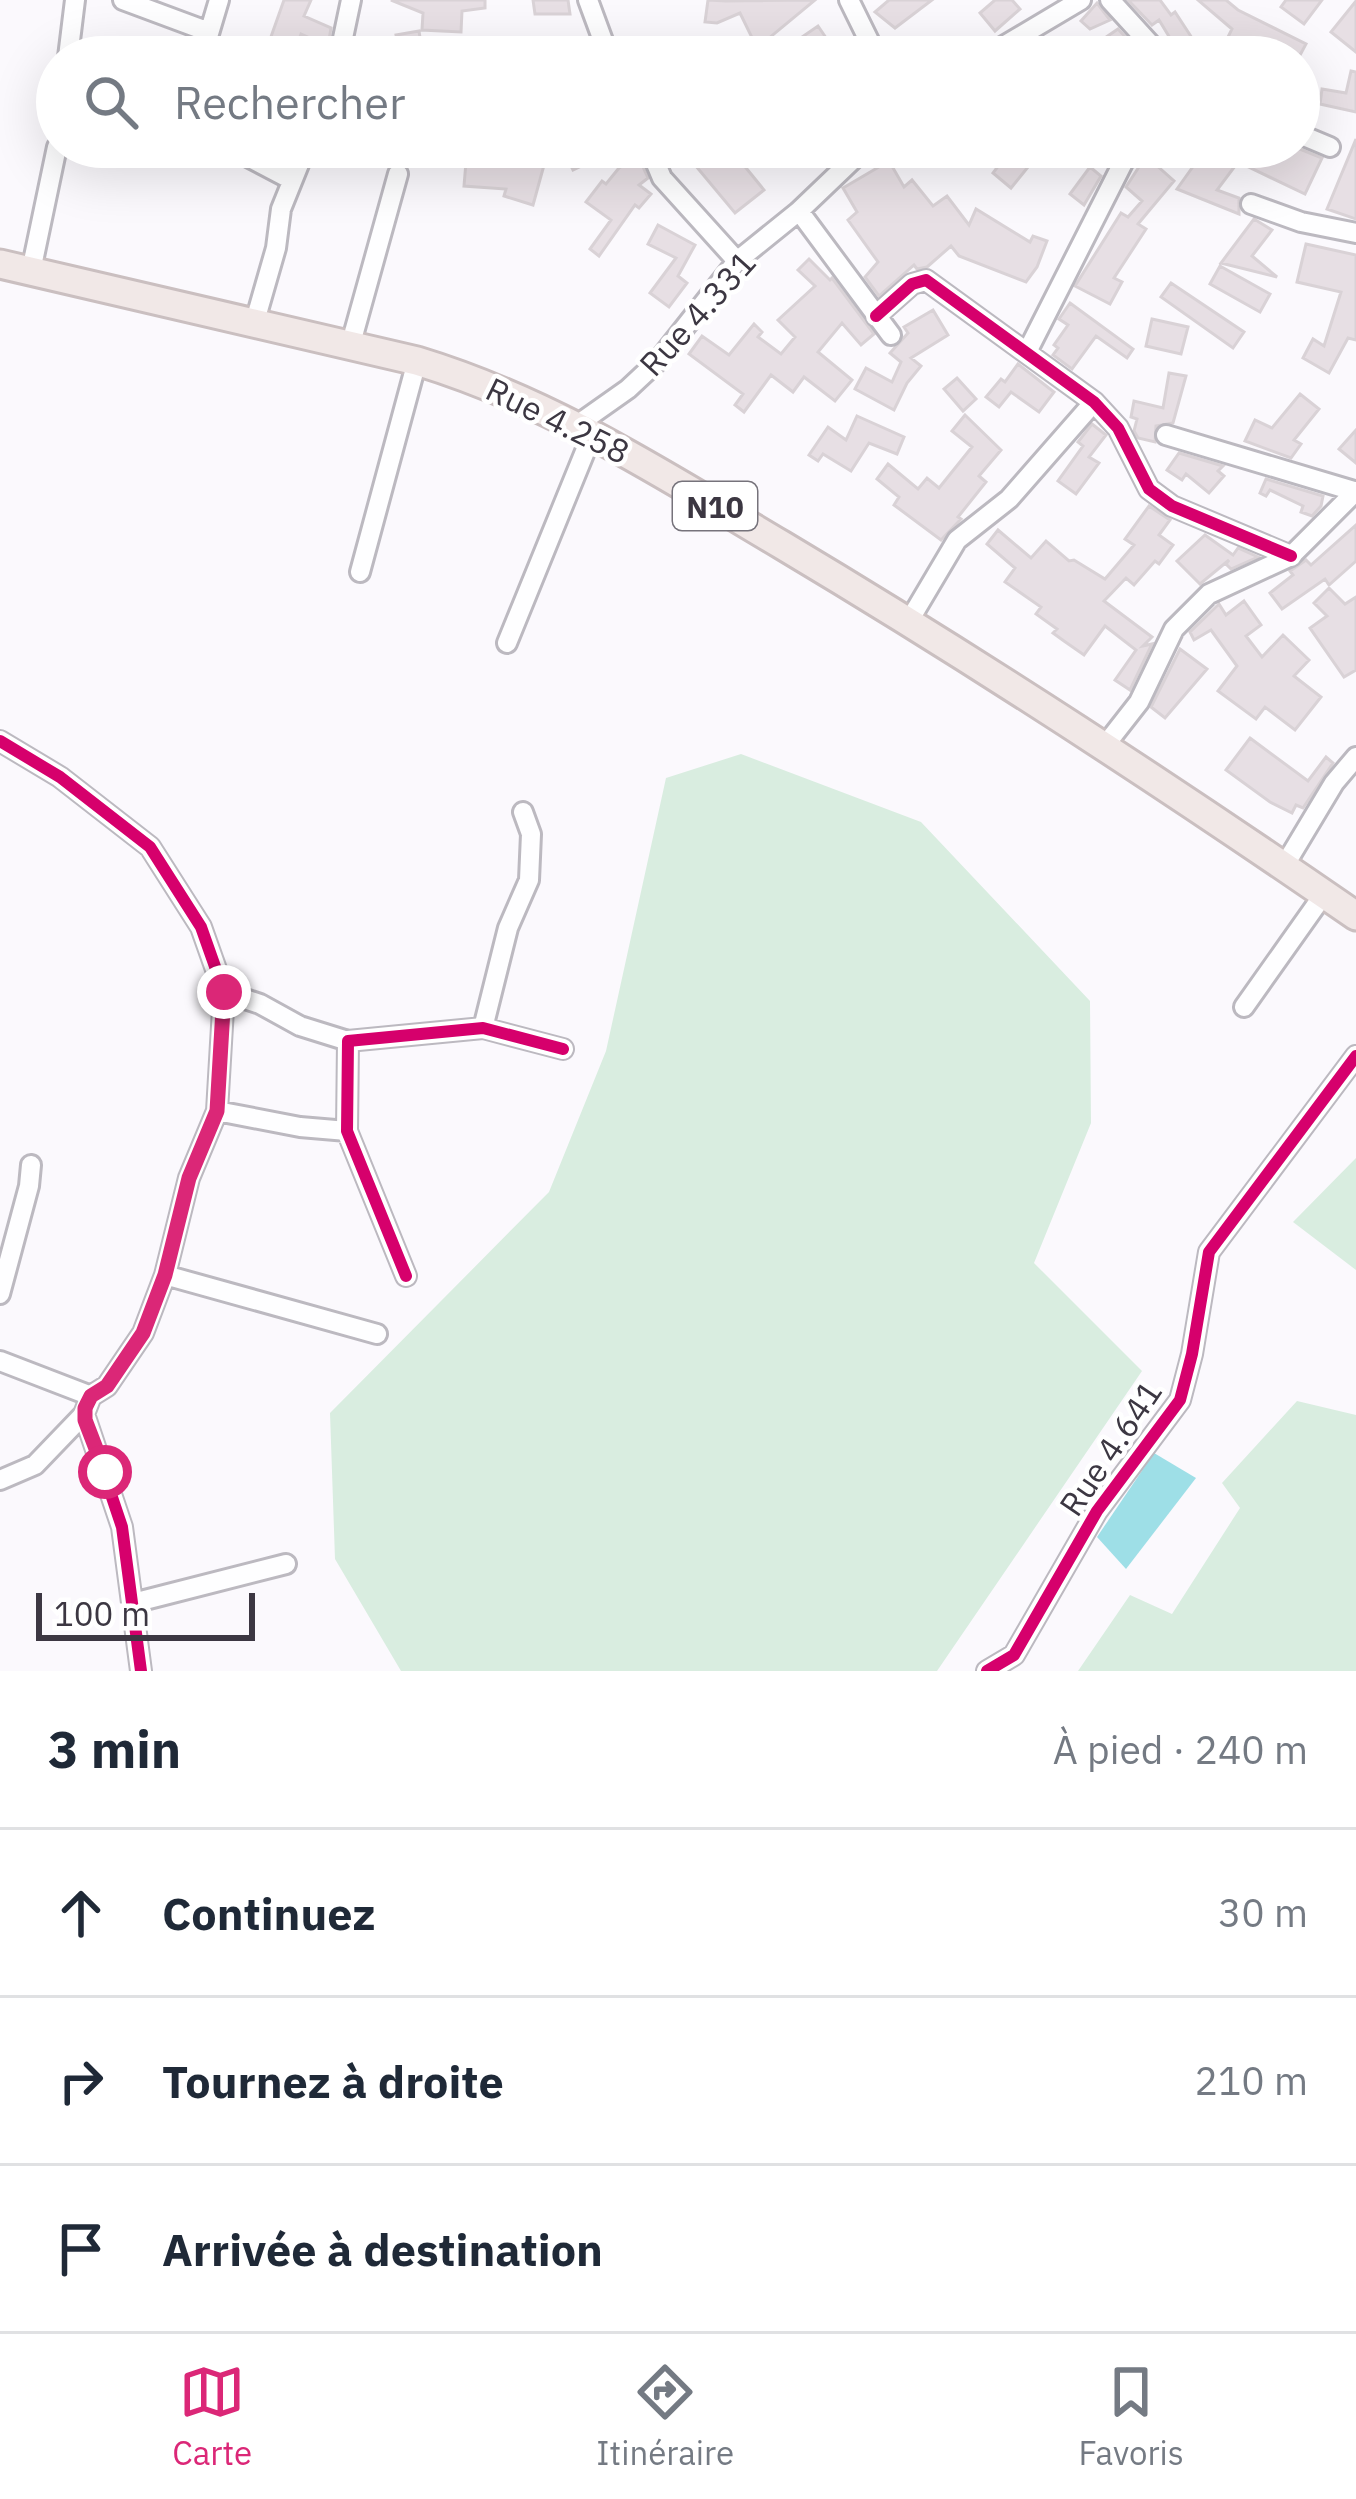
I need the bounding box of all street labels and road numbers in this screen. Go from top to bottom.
street label: Rue 4.331 [630,241,764,385]
street label: Rue 4.258 [479,367,637,473]
road number: N10 [673,482,757,530]
street label: Rue 4.641 [1049,1372,1171,1524]

